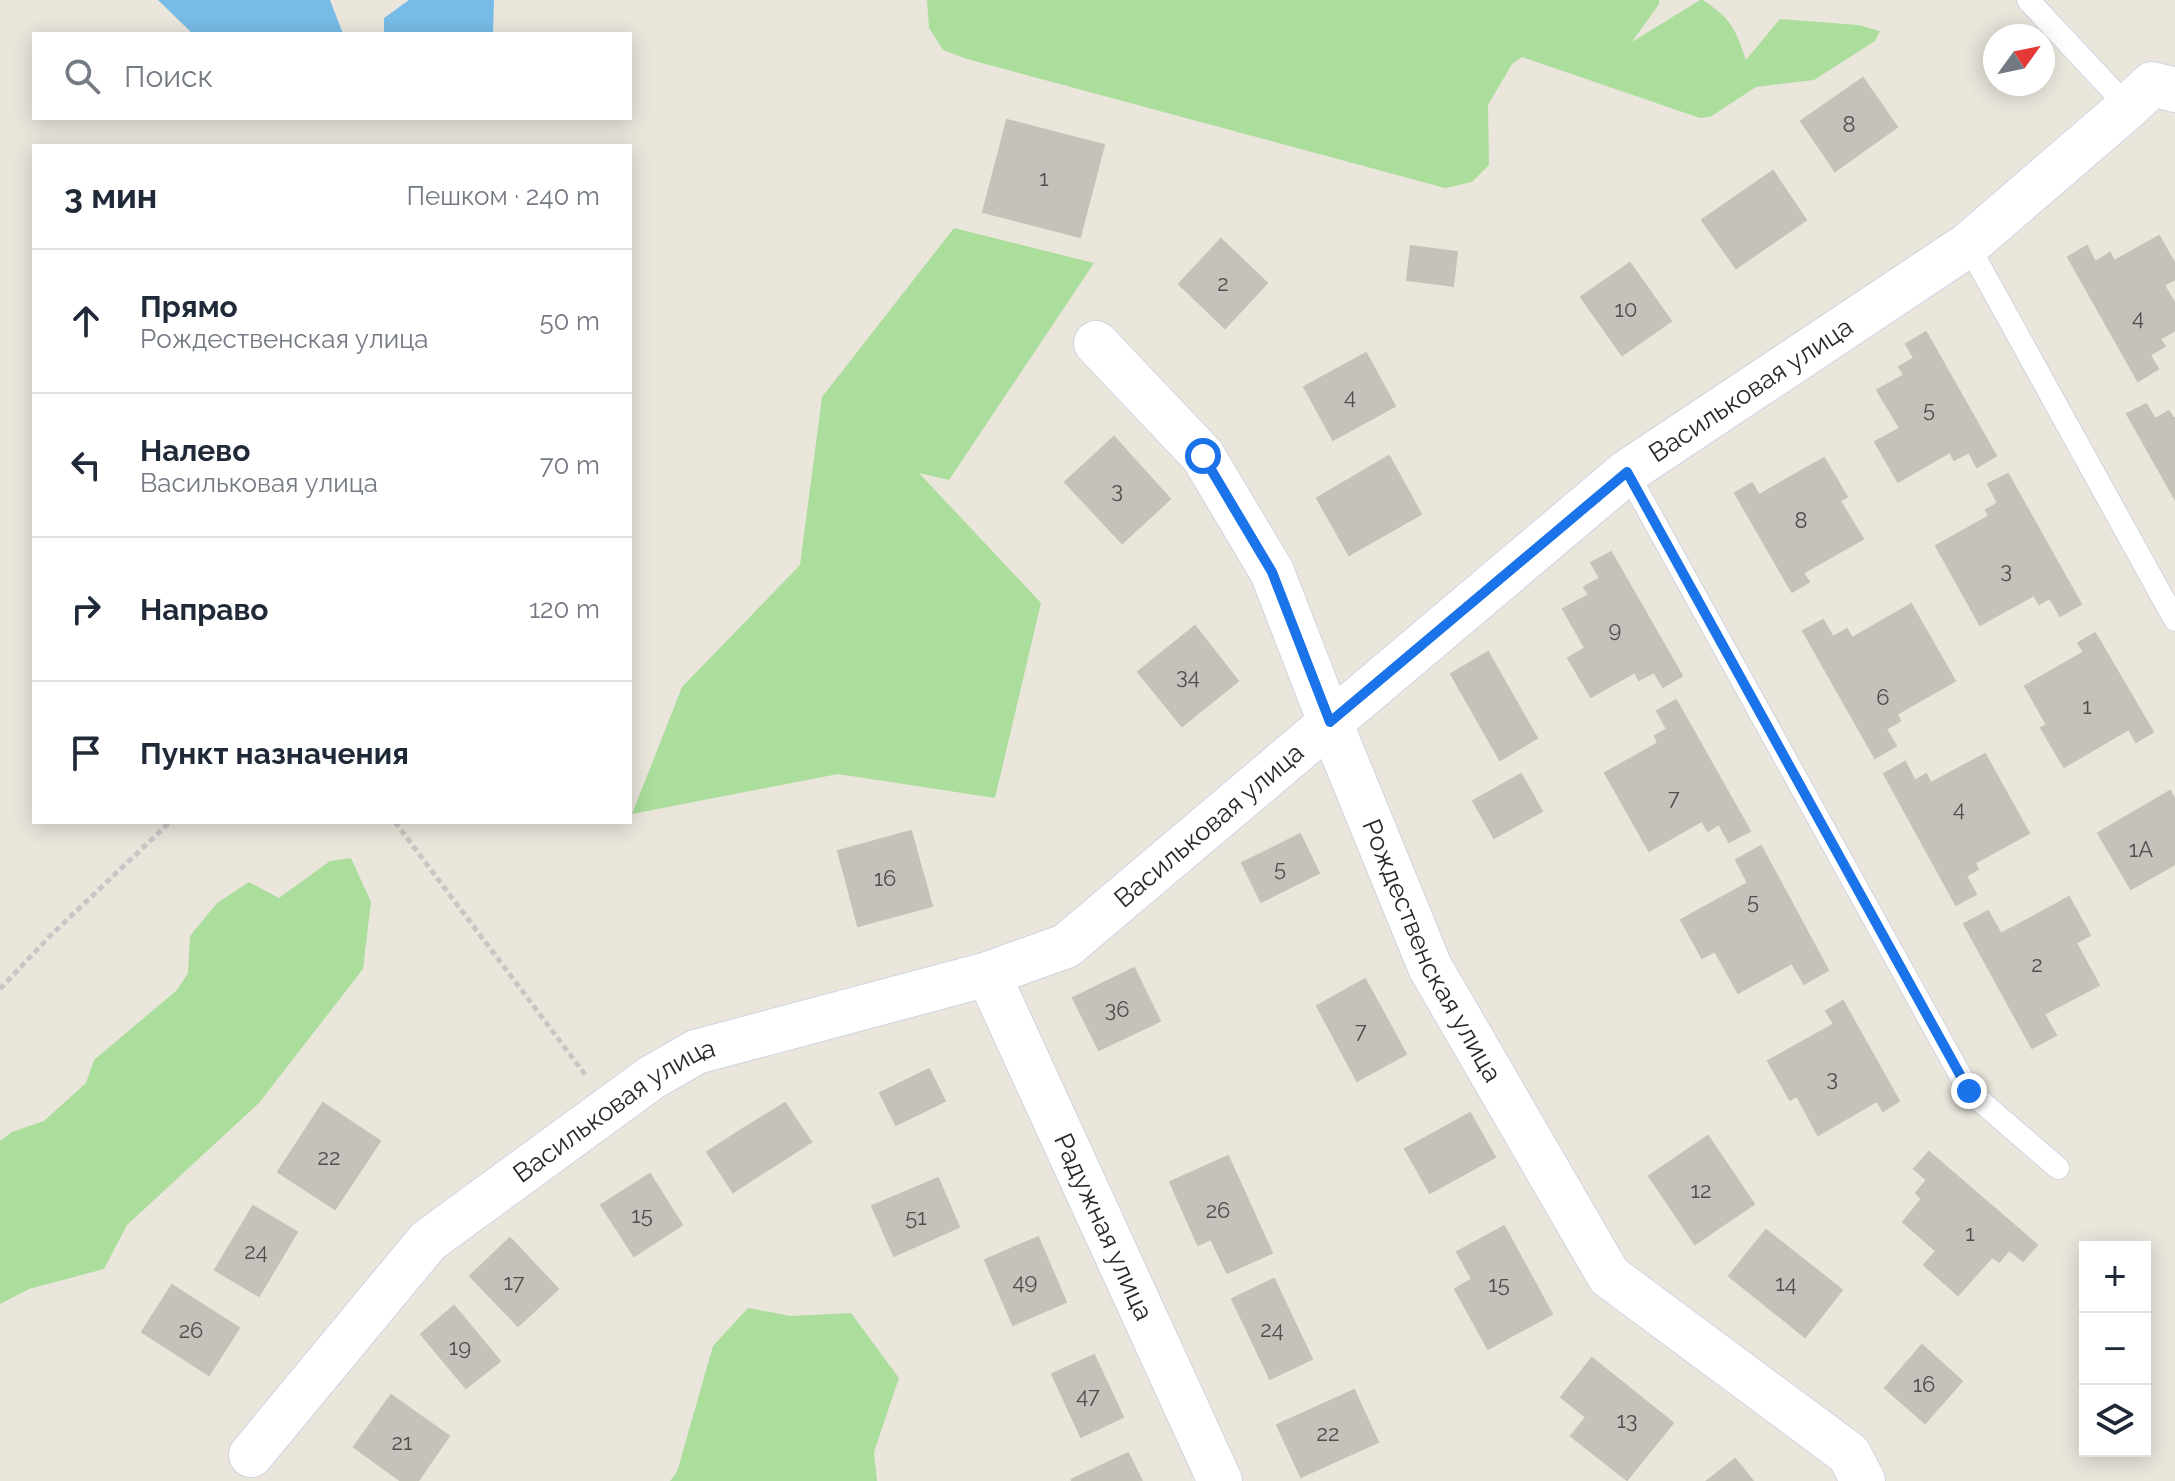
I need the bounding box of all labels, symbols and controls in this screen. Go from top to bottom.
north arrow [1983,24,2055,96]
search box [32,32,632,120]
icon: search [60,54,104,98]
text: Поиск [124,59,213,94]
house number: 8 [1842,111,1856,137]
house number: 1 [1039,165,1049,191]
text: 3 мин [64,176,157,216]
text: Пешком · 240 m [407,181,600,211]
house number: 2 [1217,270,1229,296]
text: Прямо [140,289,238,324]
house number: 10 [1615,296,1637,322]
icon: ahead [64,299,108,343]
house number: 4 [2132,304,2144,330]
text: 50 m [539,306,600,336]
street label: Васильковая улица [1643,311,1858,468]
text: Рождественская улица [140,324,428,354]
house number: 4 [1344,383,1356,409]
house number: 5 [1923,396,1935,422]
text: Налево [140,433,250,468]
route start [1185,438,1221,474]
icon: left [64,443,108,487]
text: 70 m [540,450,600,480]
text: Васильковая улица [140,468,378,498]
house number: 3 [1111,477,1123,503]
house number: 8 [1794,507,1808,533]
house number: 3 [2000,557,2012,583]
icon: right [64,587,108,631]
text: Направо [140,592,269,627]
text: 120 m [529,594,600,624]
house number: 9 [1609,616,1621,642]
house number: 34 [1176,663,1200,689]
house number: 6 [1876,684,1890,710]
house number: 1 [2082,693,2092,719]
icon: arrive [64,731,108,775]
text: Пункт назначения [140,736,409,771]
street label: Васильковая улица [1108,737,1309,914]
house number: 7 [1668,784,1680,810]
house number: 4 [1953,795,1965,821]
street label: Рождественская улица [1356,815,1508,1087]
house number: 1А [2129,836,2153,862]
house number: 5 [1274,855,1286,881]
house number: 16 [874,865,896,891]
house number: 5 [1747,888,1759,914]
house number: 2 [2031,951,2043,977]
house number: 36 [1104,996,1130,1022]
house number: 7 [1355,1017,1367,1043]
street label: Васильковая улица [507,1033,718,1189]
house number: 3 [1826,1065,1838,1091]
route end [1951,1073,1987,1109]
street label: Радужная улица [1048,1129,1159,1325]
house number: 22 [318,1144,340,1170]
house number: 12 [1691,1177,1711,1203]
house number: 26 [1206,1197,1230,1223]
house number: 15 [631,1202,653,1228]
house number: 51 [905,1204,927,1230]
house number: 1 [1965,1220,1975,1246]
house number: 24 [244,1238,268,1264]
map controls [2079,1241,2151,1457]
button: + [2079,1241,2151,1313]
house number: 49 [1013,1268,1037,1294]
house number: 17 [503,1269,525,1295]
house number: 14 [1775,1270,1797,1296]
house number: 15 [1488,1271,1510,1297]
button: − [2079,1313,2151,1385]
house number: 24 [1260,1316,1284,1342]
house number: 26 [179,1317,203,1343]
house number: 19 [449,1334,471,1360]
house number: 16 [1913,1371,1935,1397]
house number: 47 [1076,1382,1100,1408]
button: layers [2079,1385,2151,1457]
house number: 13 [1616,1407,1638,1433]
house number: 22 [1317,1420,1339,1446]
house number: 21 [392,1429,412,1455]

